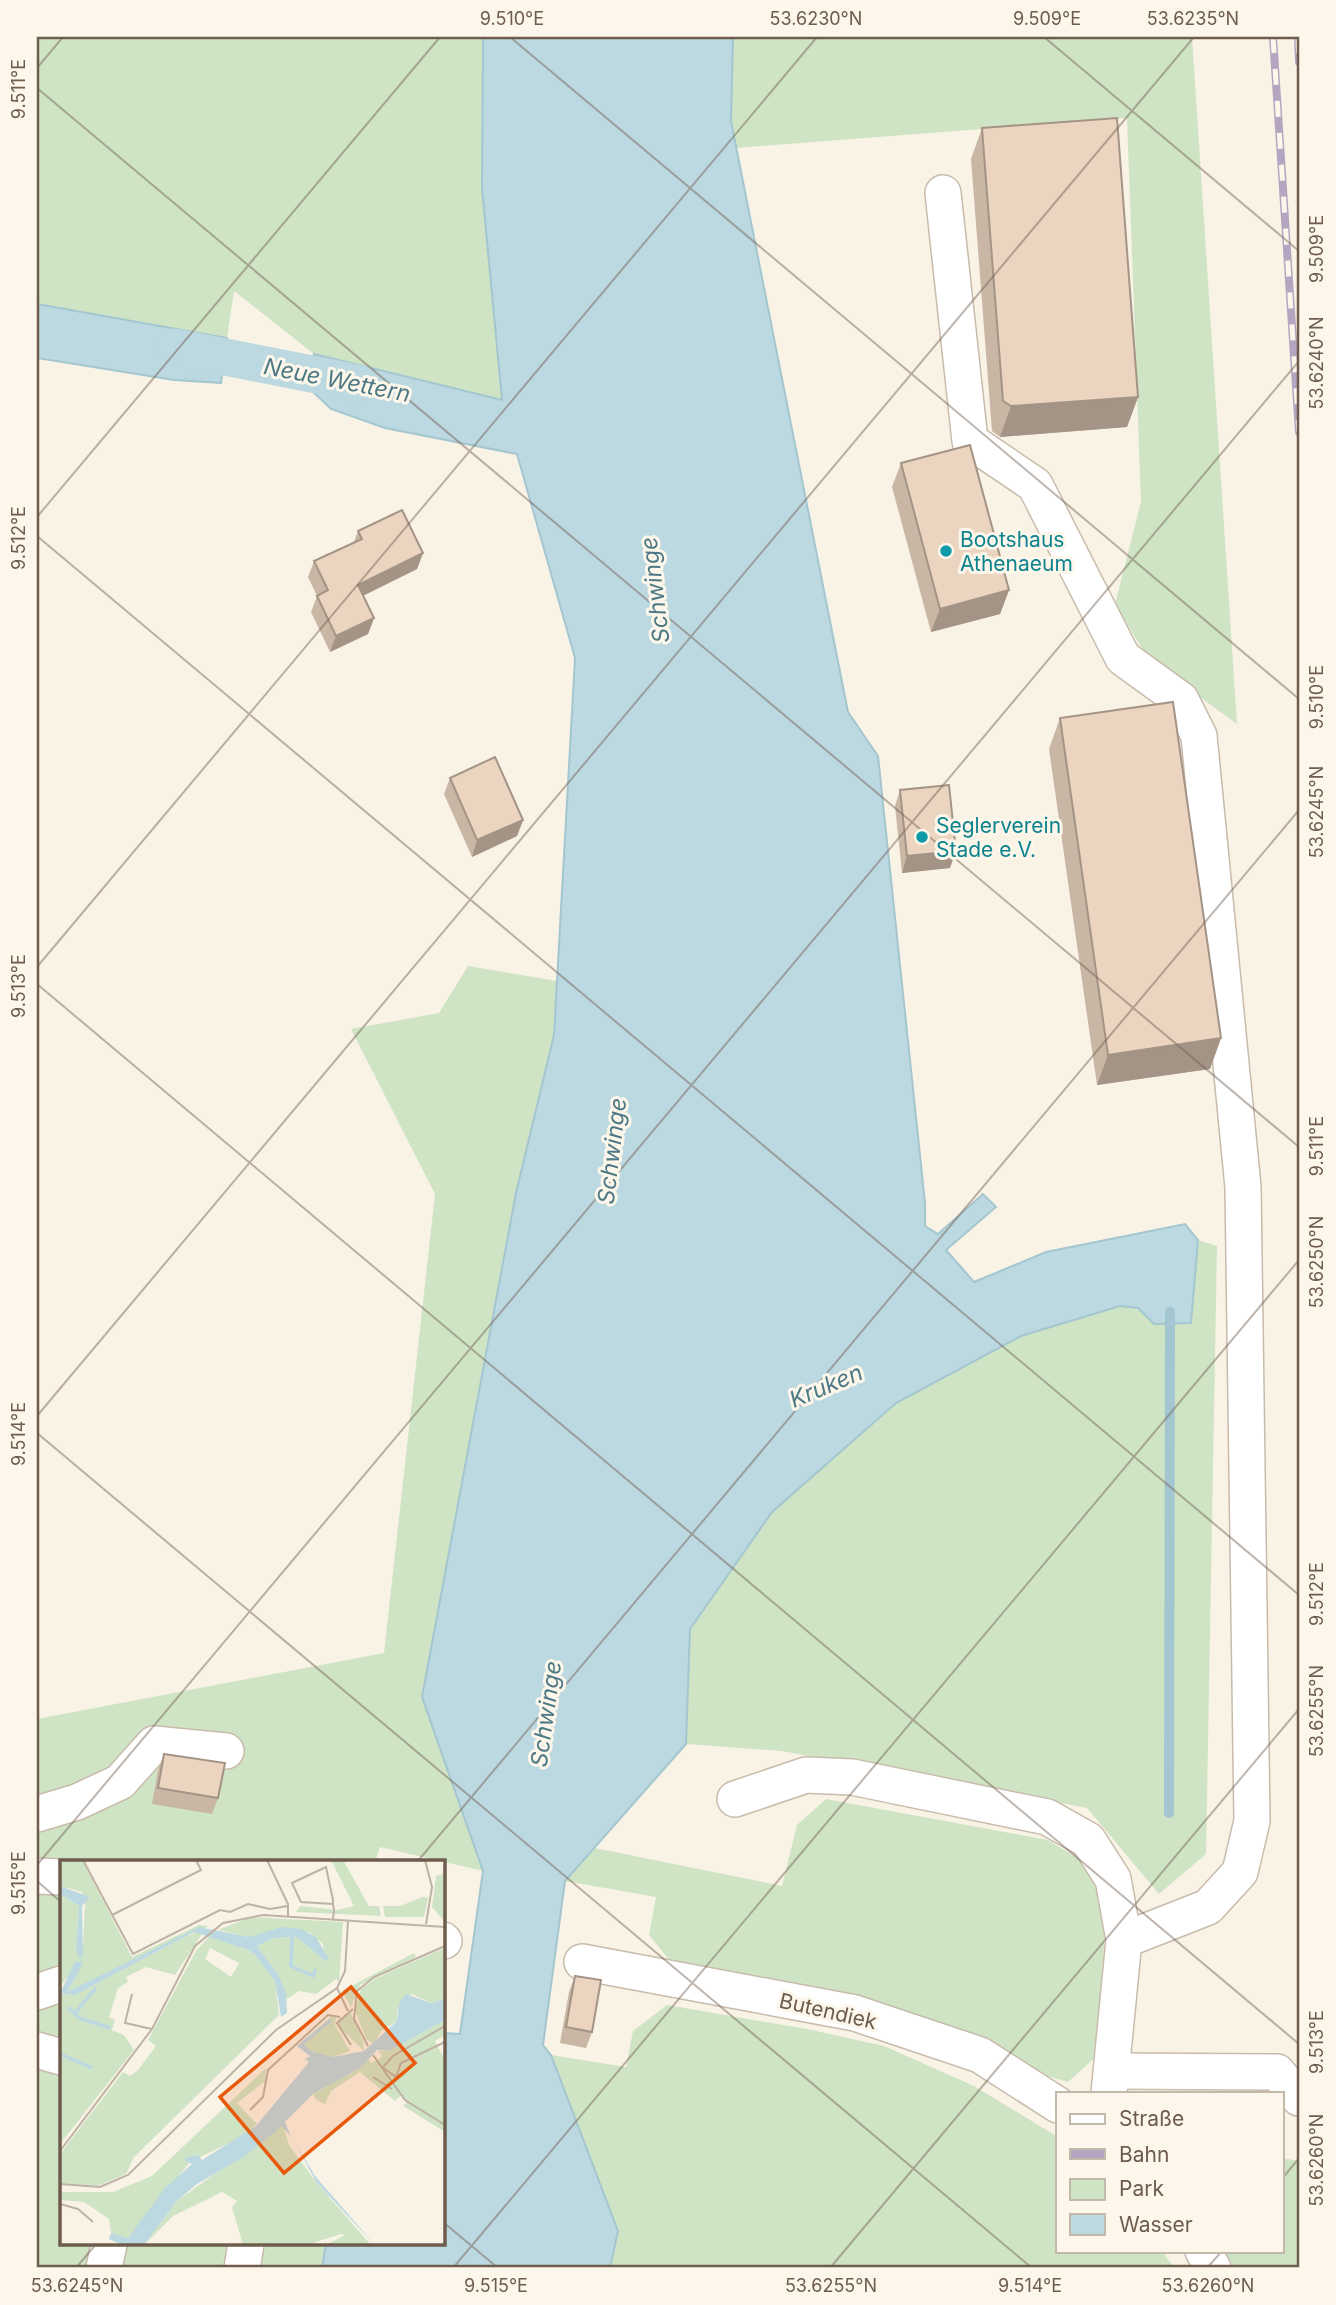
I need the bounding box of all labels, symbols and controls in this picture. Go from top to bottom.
text: 9.510°E [480,8,544,29]
text: 53.6230°N [770,8,862,29]
text: 9.509°E [1013,8,1081,29]
text: 53.6235°N [1147,8,1239,29]
text: 9.511°E [8,59,29,119]
text: 9.509°E [1306,215,1327,283]
text: 53.6240°N [1306,317,1327,410]
water label: Neue Wettern [261,352,413,408]
text: 9.512°E [8,506,29,570]
place label: Bootshaus Athenaeum [960,527,1073,576]
water label: Schwinge [635,535,675,645]
marker: Bootshaus Athenaeum [938,543,954,559]
text: 9.510°E [1306,665,1327,729]
text: 53.6245°N [1306,766,1327,858]
place label: Seglerverein Stade e.V. [936,813,1061,862]
marker: Seglerverein Stade e.V. [914,829,930,845]
text: 9.513°E [8,954,29,1018]
water label: Schwinge [592,1096,632,1206]
text: 9.511°E [1306,1116,1327,1176]
text: 53.6250°N [1306,1216,1327,1308]
water label: Kruken [785,1358,867,1414]
text: 9.514°E [8,1402,29,1466]
text: 9.512°E [1306,1562,1327,1626]
water label: Schwinge [525,1659,567,1769]
text: 53.6255°N [1306,1665,1327,1757]
text: 9.515°E [8,1851,29,1915]
inset map [60,1860,444,2246]
street label: Butendiek [777,1988,880,2034]
text: 9.513°E [1306,2010,1327,2074]
legend [1056,2092,1284,2252]
text: Straße [1119,2106,1184,2131]
text: 53.6260°N [1306,2114,1327,2206]
text: Bahn [1119,2142,1169,2167]
text: Park [1119,2176,1164,2201]
text: Wasser [1119,2212,1193,2237]
text: 53.6245°N [31,2275,123,2296]
text: 9.515°E [464,2275,528,2296]
text: 53.6255°N [785,2275,877,2296]
text: 9.514°E [998,2275,1062,2296]
text: 53.6260°N [1162,2275,1254,2296]

